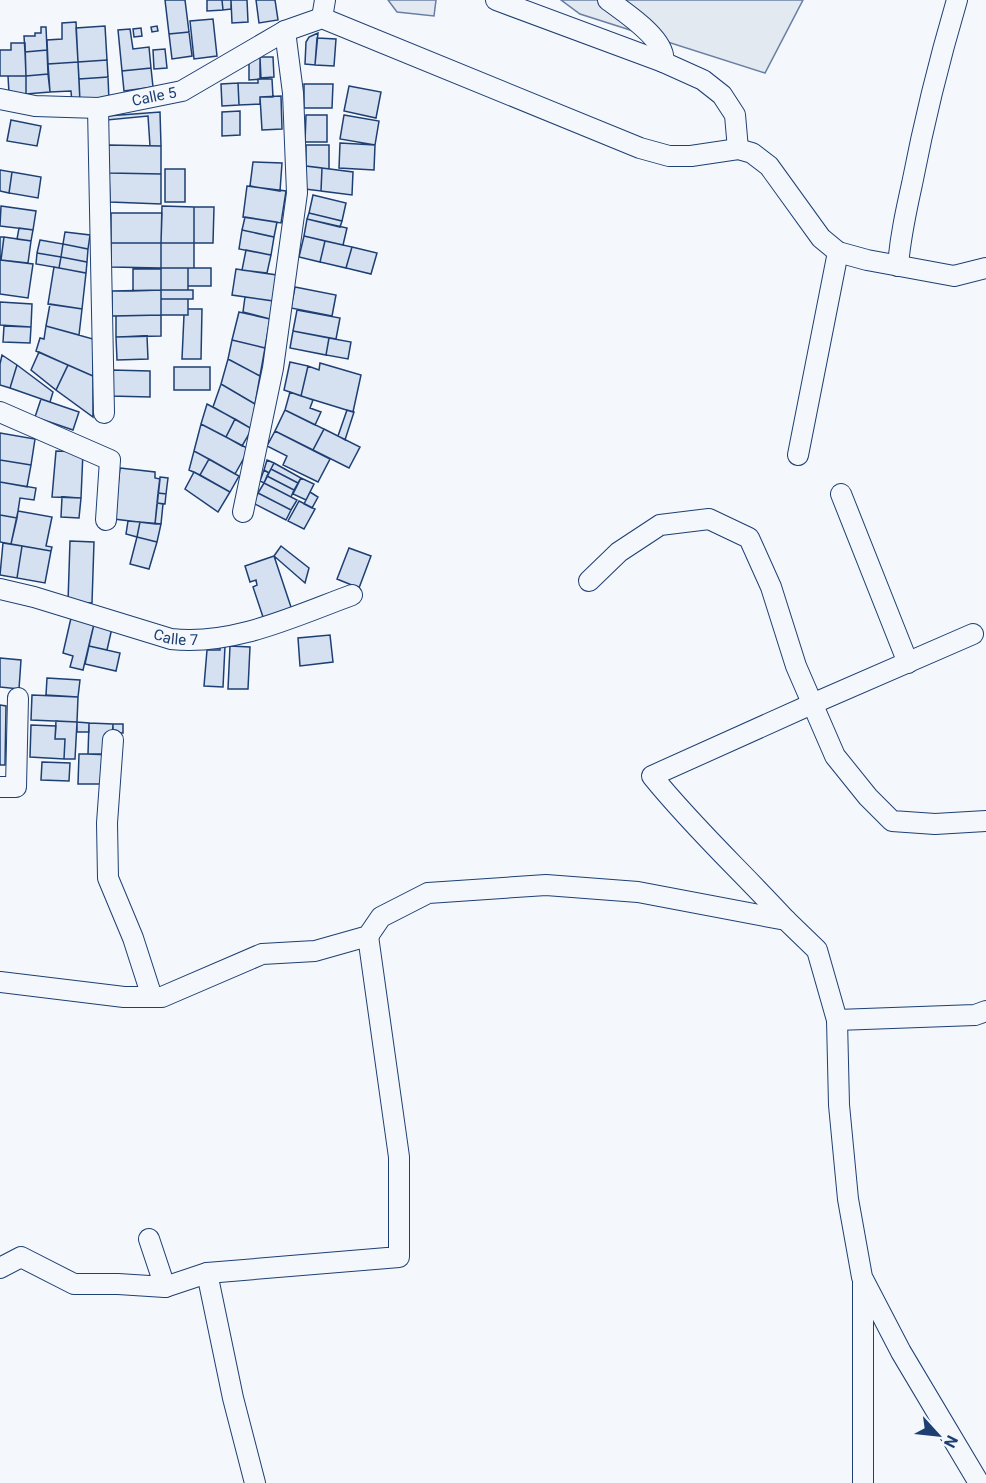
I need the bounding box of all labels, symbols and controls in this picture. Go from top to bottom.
street label: Calle 5 [130,83,178,110]
street label: Calle 7 [151,625,199,649]
north arrow [908,1405,968,1465]
text: N [940,1432,962,1451]

